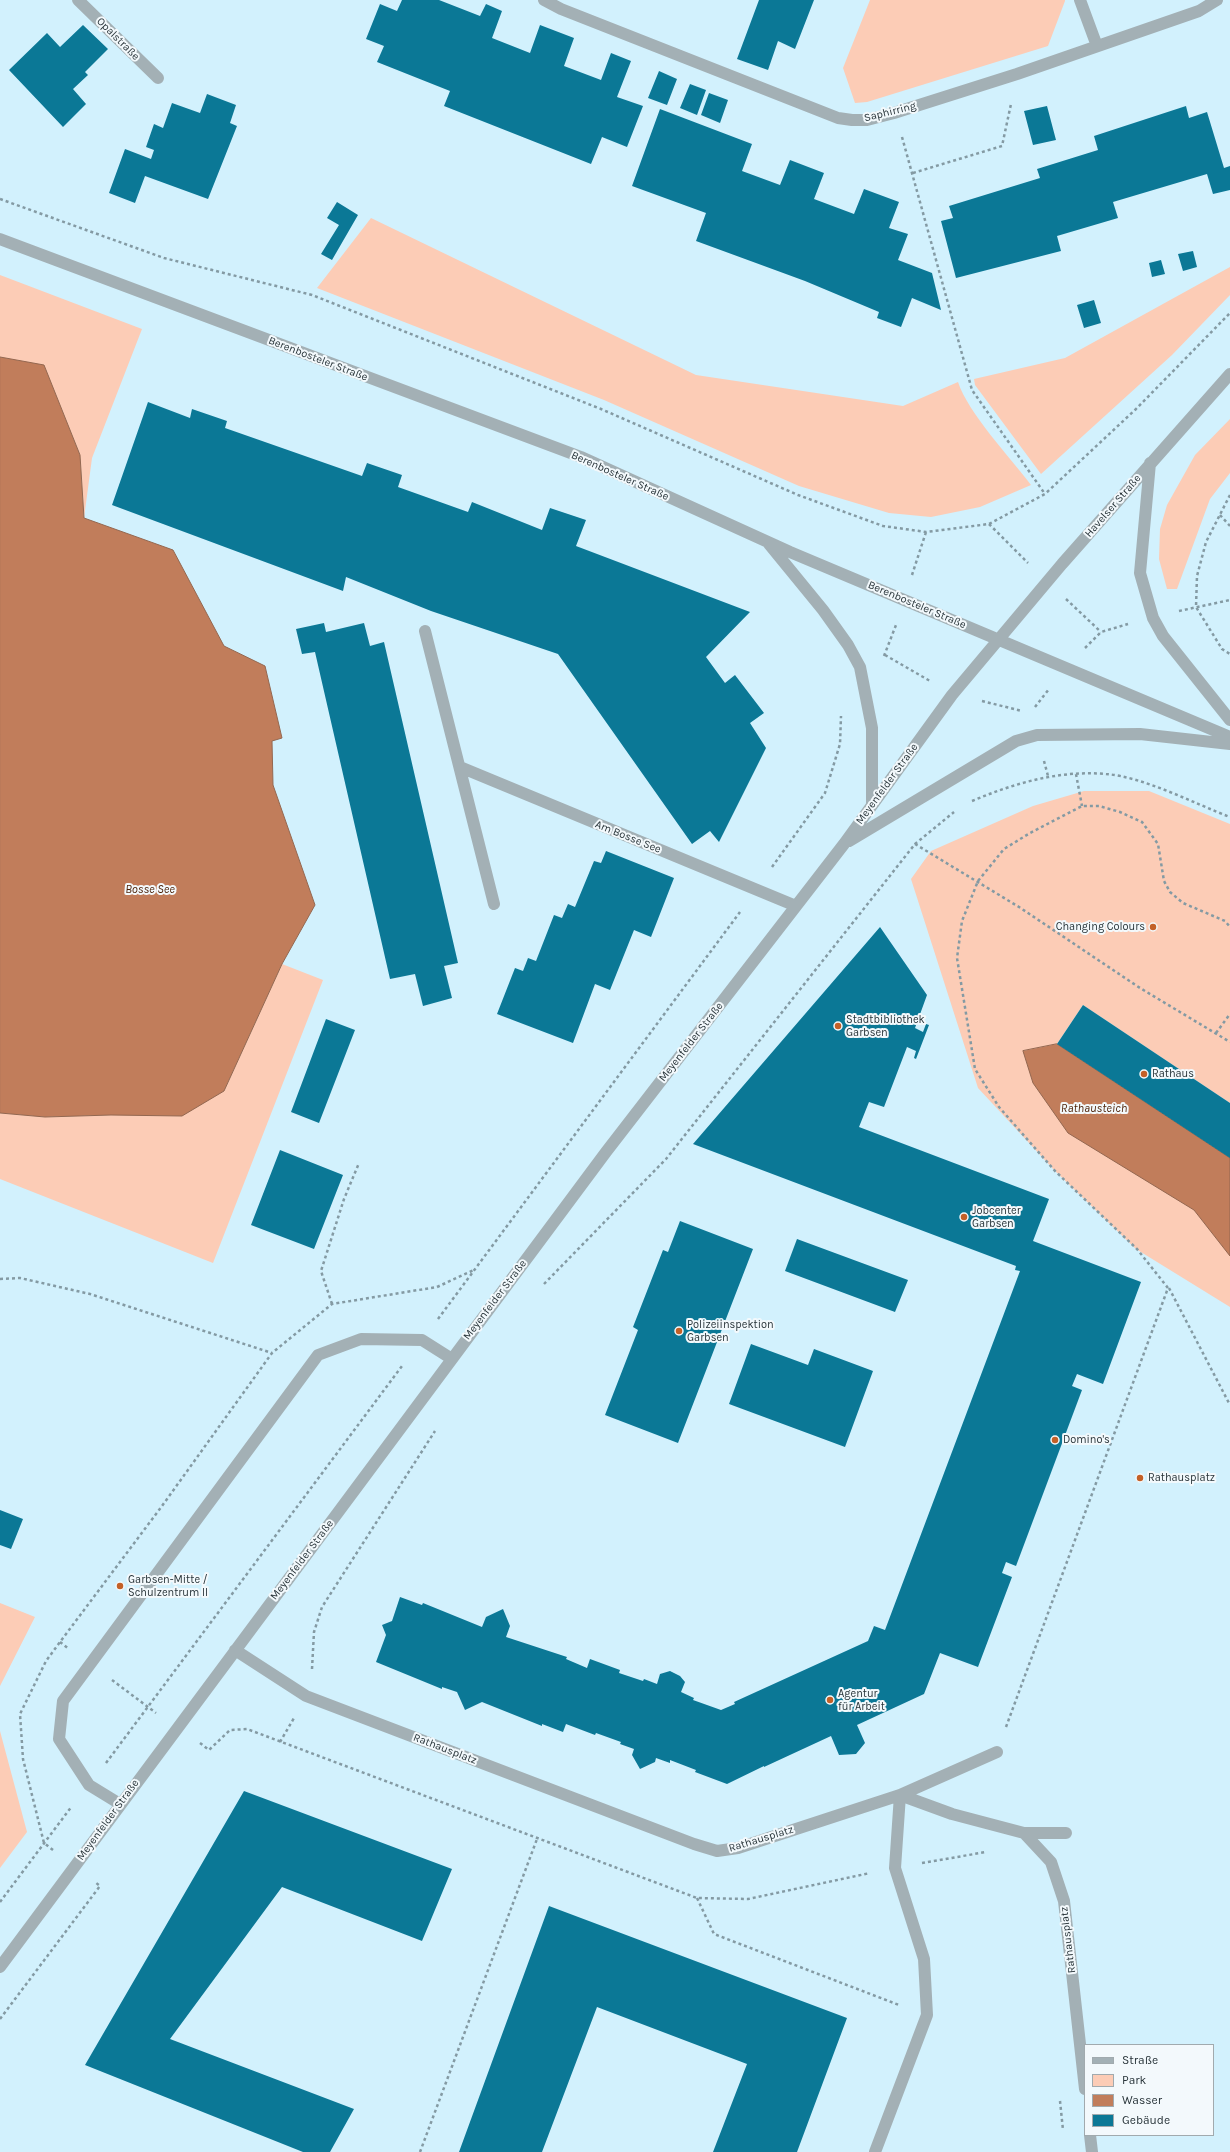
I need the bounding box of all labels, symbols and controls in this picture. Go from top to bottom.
street label: Opalstraße [94,15,142,63]
street label: Saphirring [863,99,917,125]
street label: Berenbosteler Straße [266,334,370,384]
street label: Berenbosteler Straße [569,449,671,503]
street label: Havelser Straße [1082,472,1144,540]
street label: Berenbosteler Straße [866,578,968,632]
street label: Meyenfelder Straße [853,741,921,827]
street label: Am Bosse See [593,818,663,856]
water label: Bosse See [125,883,175,897]
place label: Changing Colours [1056,920,1145,934]
marker: Changing Colours [1148,922,1158,932]
street label: Meyenfelder Straße [656,1000,726,1084]
place label: Stadtbibliothek Garbsen [846,1013,925,1039]
marker: Stadtbibliothek Garbsen [833,1021,843,1031]
place label: Rathaus [1152,1067,1194,1081]
marker: Rathaus [1139,1069,1149,1079]
water label: Rathausteich [1061,1102,1127,1116]
place label: Jobcenter Garbsen [972,1204,1021,1230]
marker: Jobcenter Garbsen [959,1212,969,1222]
street label: Meyenfelder Straße [461,1257,529,1343]
place label: Polizeiinspektion Garbsen [687,1318,774,1344]
marker: Polizeiinspektion Garbsen [674,1326,684,1336]
place label: Domino's [1063,1433,1110,1447]
marker: Domino's [1050,1435,1060,1445]
place label: Rathausplatz [1148,1471,1215,1485]
marker: Rathausplatz [1135,1473,1145,1483]
street label: Meyenfelder Straße [268,1517,336,1603]
place label: Garbsen-Mitte / Schulzentrum II [128,1573,208,1599]
marker: Garbsen-Mitte / Schulzentrum II [115,1581,125,1591]
place label: Agentur für Arbeit [838,1687,885,1713]
marker: Agentur für Arbeit [825,1695,835,1705]
street label: Rathausplatz [411,1731,479,1767]
street label: Meyenfelder Straße [74,1777,142,1863]
street label: Rathausplatz [727,1823,795,1855]
street label: Rathausplatz [1057,1906,1079,1974]
legend [1084,2044,1214,2136]
text: Straße [1122,2053,1158,2067]
text: Park [1122,2073,1146,2087]
text: Wasser [1122,2093,1162,2107]
text: Gebäude [1122,2113,1170,2127]

